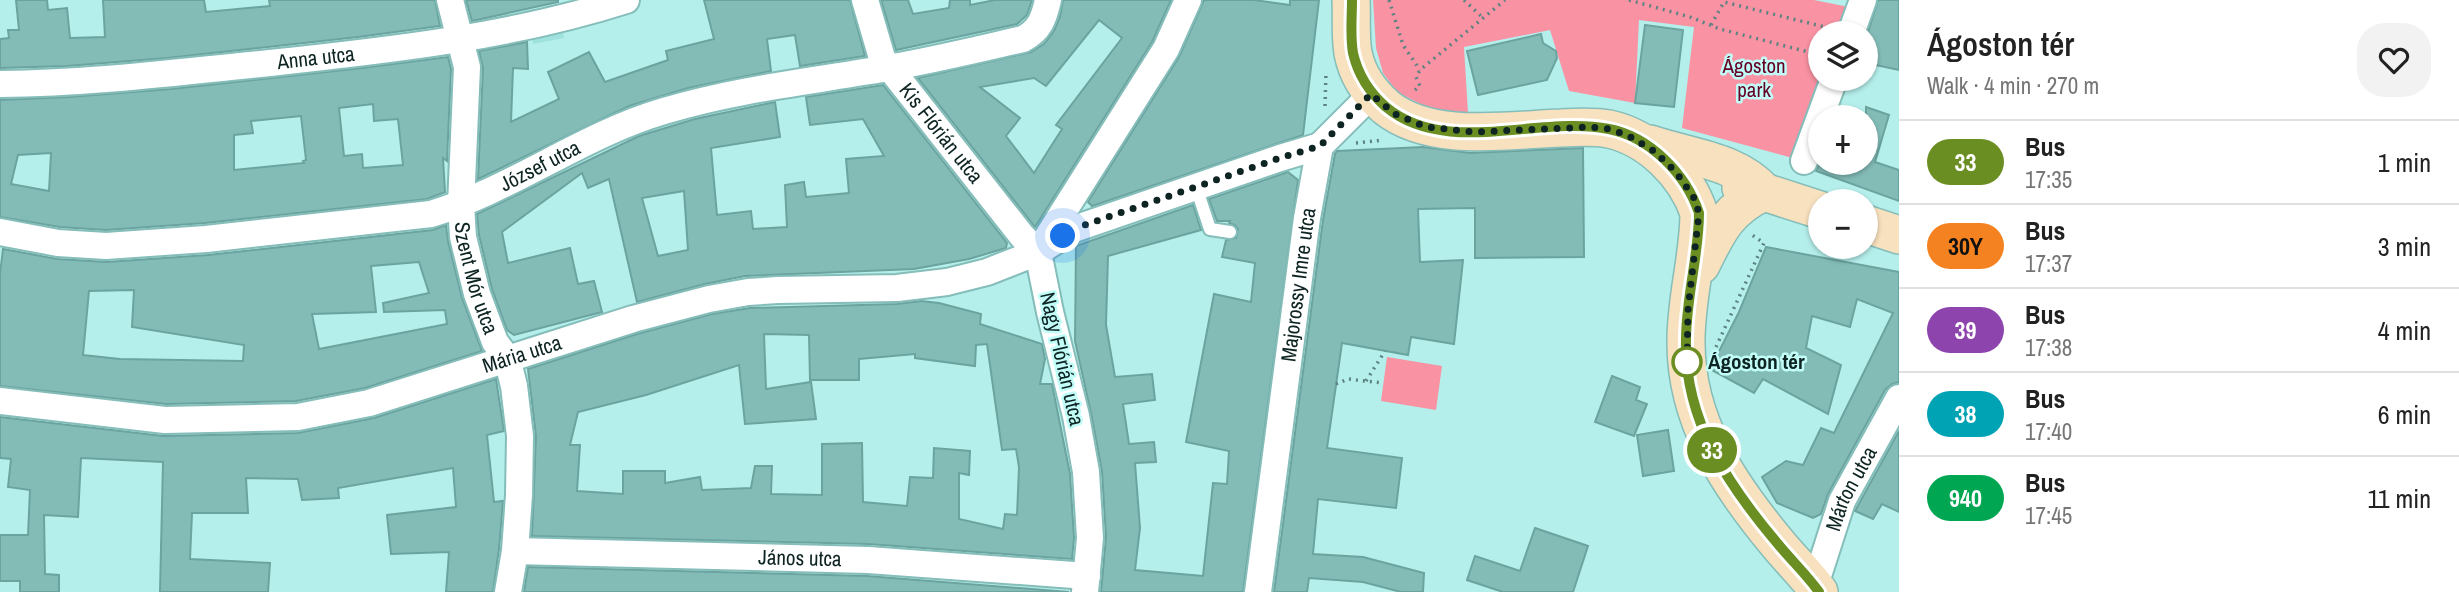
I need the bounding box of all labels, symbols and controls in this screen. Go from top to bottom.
map controls [1808,21,1878,259]
button: layers [1808,21,1878,91]
text: Ágoston tér [1927,22,2074,66]
button: heart [2357,23,2431,97]
street label: Anna utca [275,39,356,76]
park label: Ágoston park [1721,51,1786,104]
text: Walk · 4 min · 270 m [1927,70,2099,101]
street label: Kis Flórián utca [893,76,990,190]
button: + [1808,105,1878,175]
text: Bus [2025,129,2065,164]
street label: József utca [494,132,585,198]
text: 1 min [2378,145,2431,180]
text: 33 [1955,146,1976,178]
text: 17:35 [2025,164,2072,195]
button: − [1808,189,1878,259]
street label: Majorossy Imre utca [1273,205,1323,363]
text: Bus [2025,213,2065,248]
your location [1045,218,1080,253]
street label: Szent Mór utca [448,221,506,339]
text: 3 min [2378,229,2431,264]
text: 30Y [1948,230,1983,262]
text: 17:37 [2025,248,2072,279]
street label: Nagy Flórián utca [1033,289,1092,429]
text: Bus [2025,297,2065,332]
text: 4 min [2378,313,2431,348]
text: 39 [1955,314,1976,346]
street label: Mária utca [479,328,565,380]
text: 17:38 [2025,332,2072,363]
marker: Ágoston tér [1672,347,1702,377]
place label: Ágoston tér [1708,347,1805,376]
text: Bus [2025,381,2065,416]
text: 6 min [2378,397,2431,432]
text: 38 [1955,398,1976,430]
text: 17:40 [2025,416,2072,447]
line badge: 33 [1680,427,1744,473]
text: 33 [1701,434,1723,466]
street label: Márton utca [1818,441,1884,535]
text: Bus [2025,465,2065,500]
text: 11 min [2367,481,2431,516]
text: 940 [1949,482,1982,514]
text: 17:45 [2025,500,2072,531]
street label: János utca [758,542,842,573]

